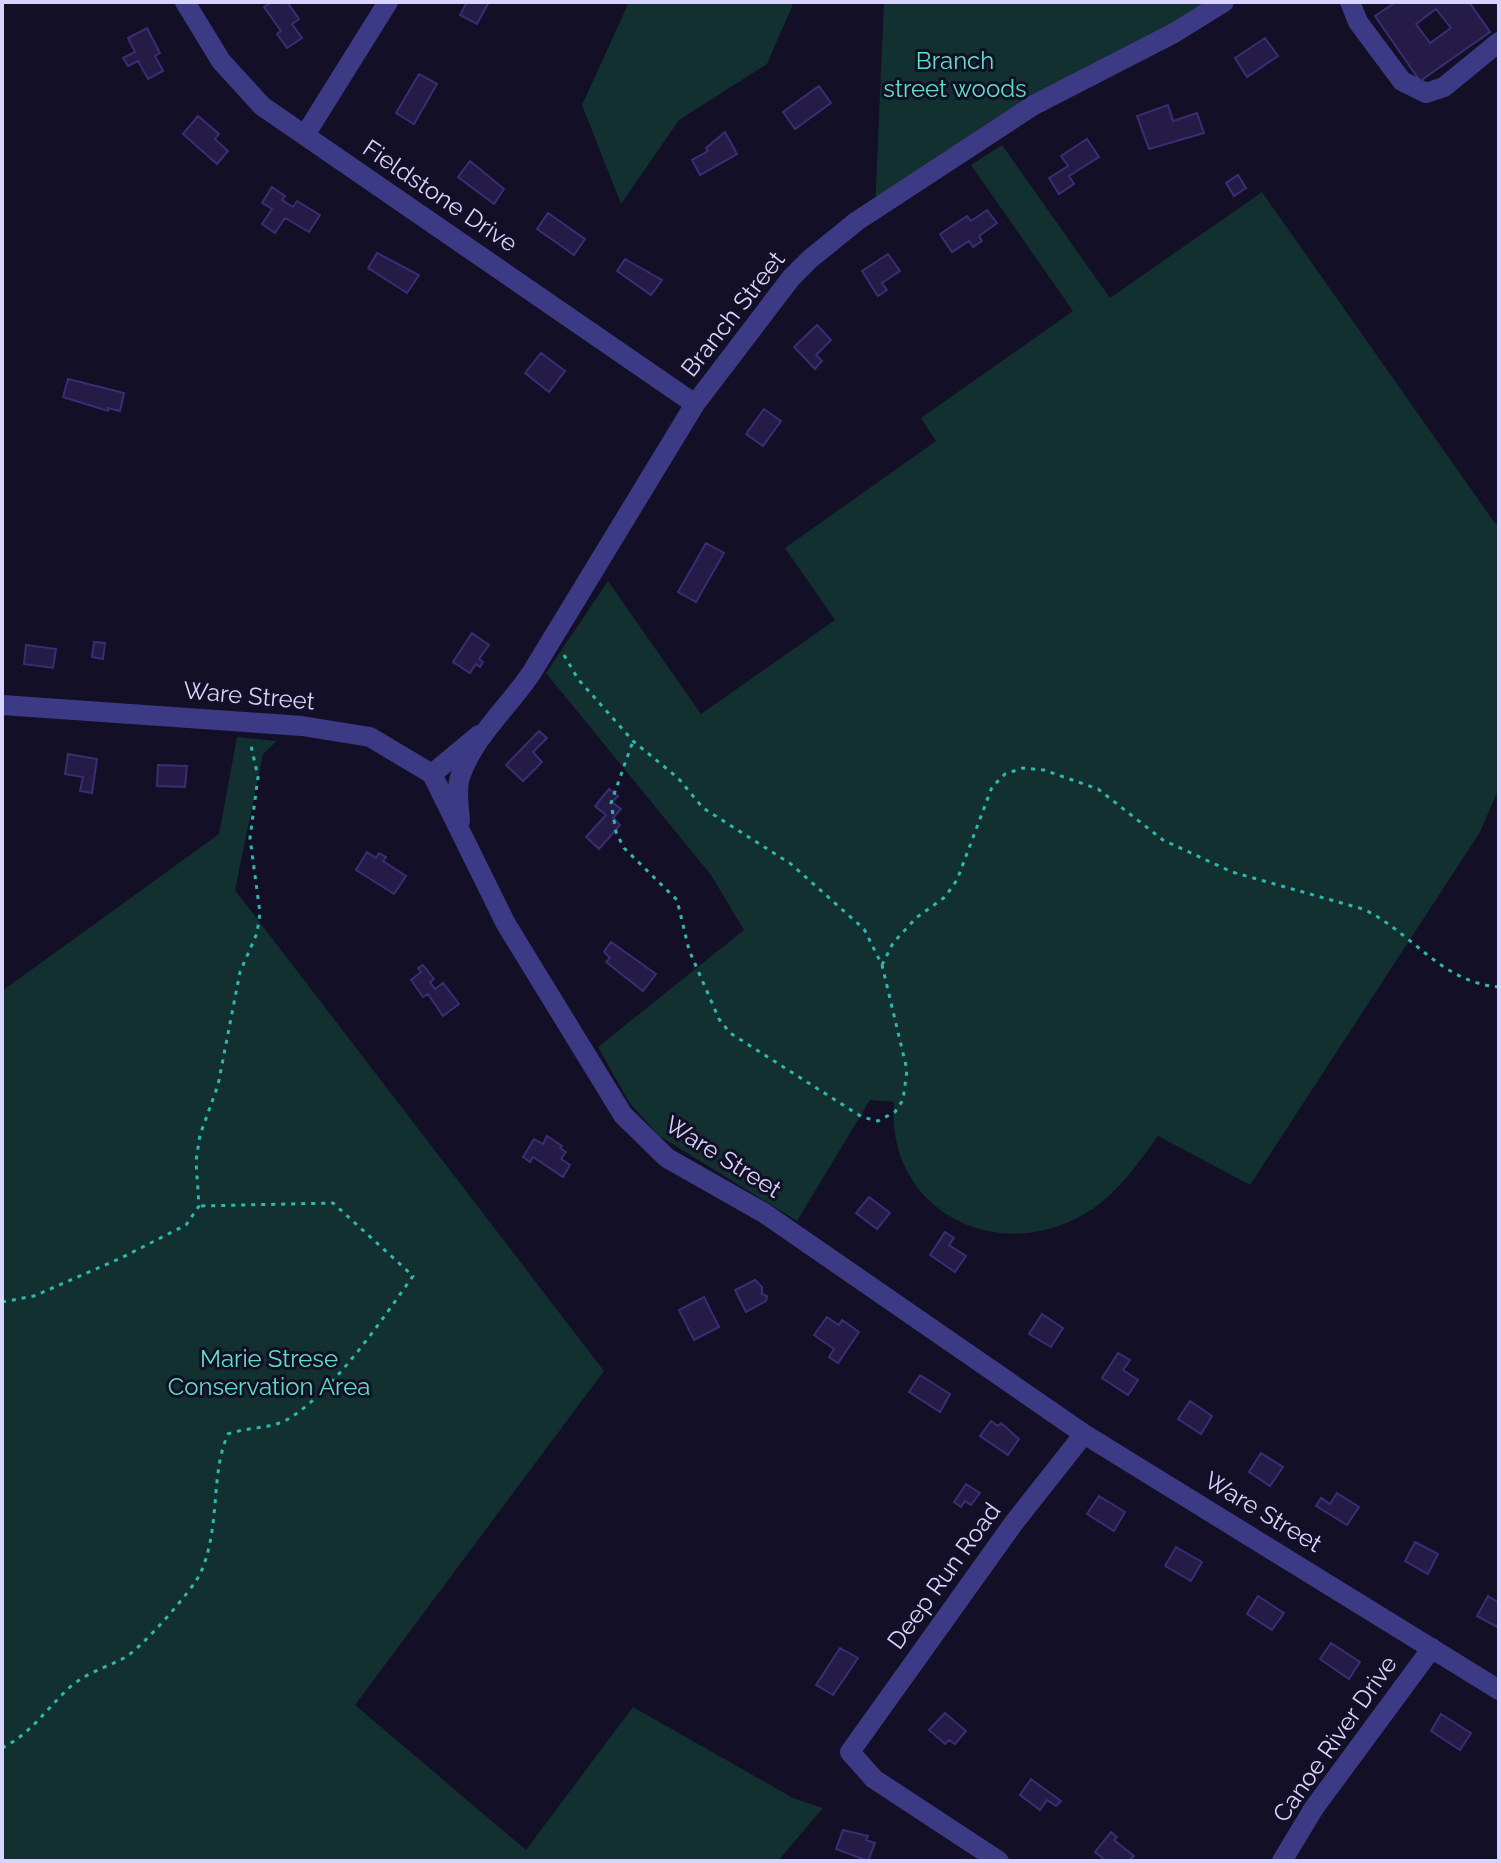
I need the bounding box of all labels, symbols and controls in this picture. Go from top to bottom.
park label: Branch street woods [883,46,1027,103]
street label: Fieldstone Drive [358,133,523,258]
street label: Branch Street [675,245,791,382]
street label: Ware Street [182,675,316,716]
street label: Ware Street [660,1109,787,1204]
park label: Marie Strese Conservation Area [168,1344,370,1401]
street label: Ware Street [1199,1465,1327,1558]
street label: Deep Run Road [881,1497,1006,1654]
street label: Canoe River Drive [1266,1650,1403,1828]

